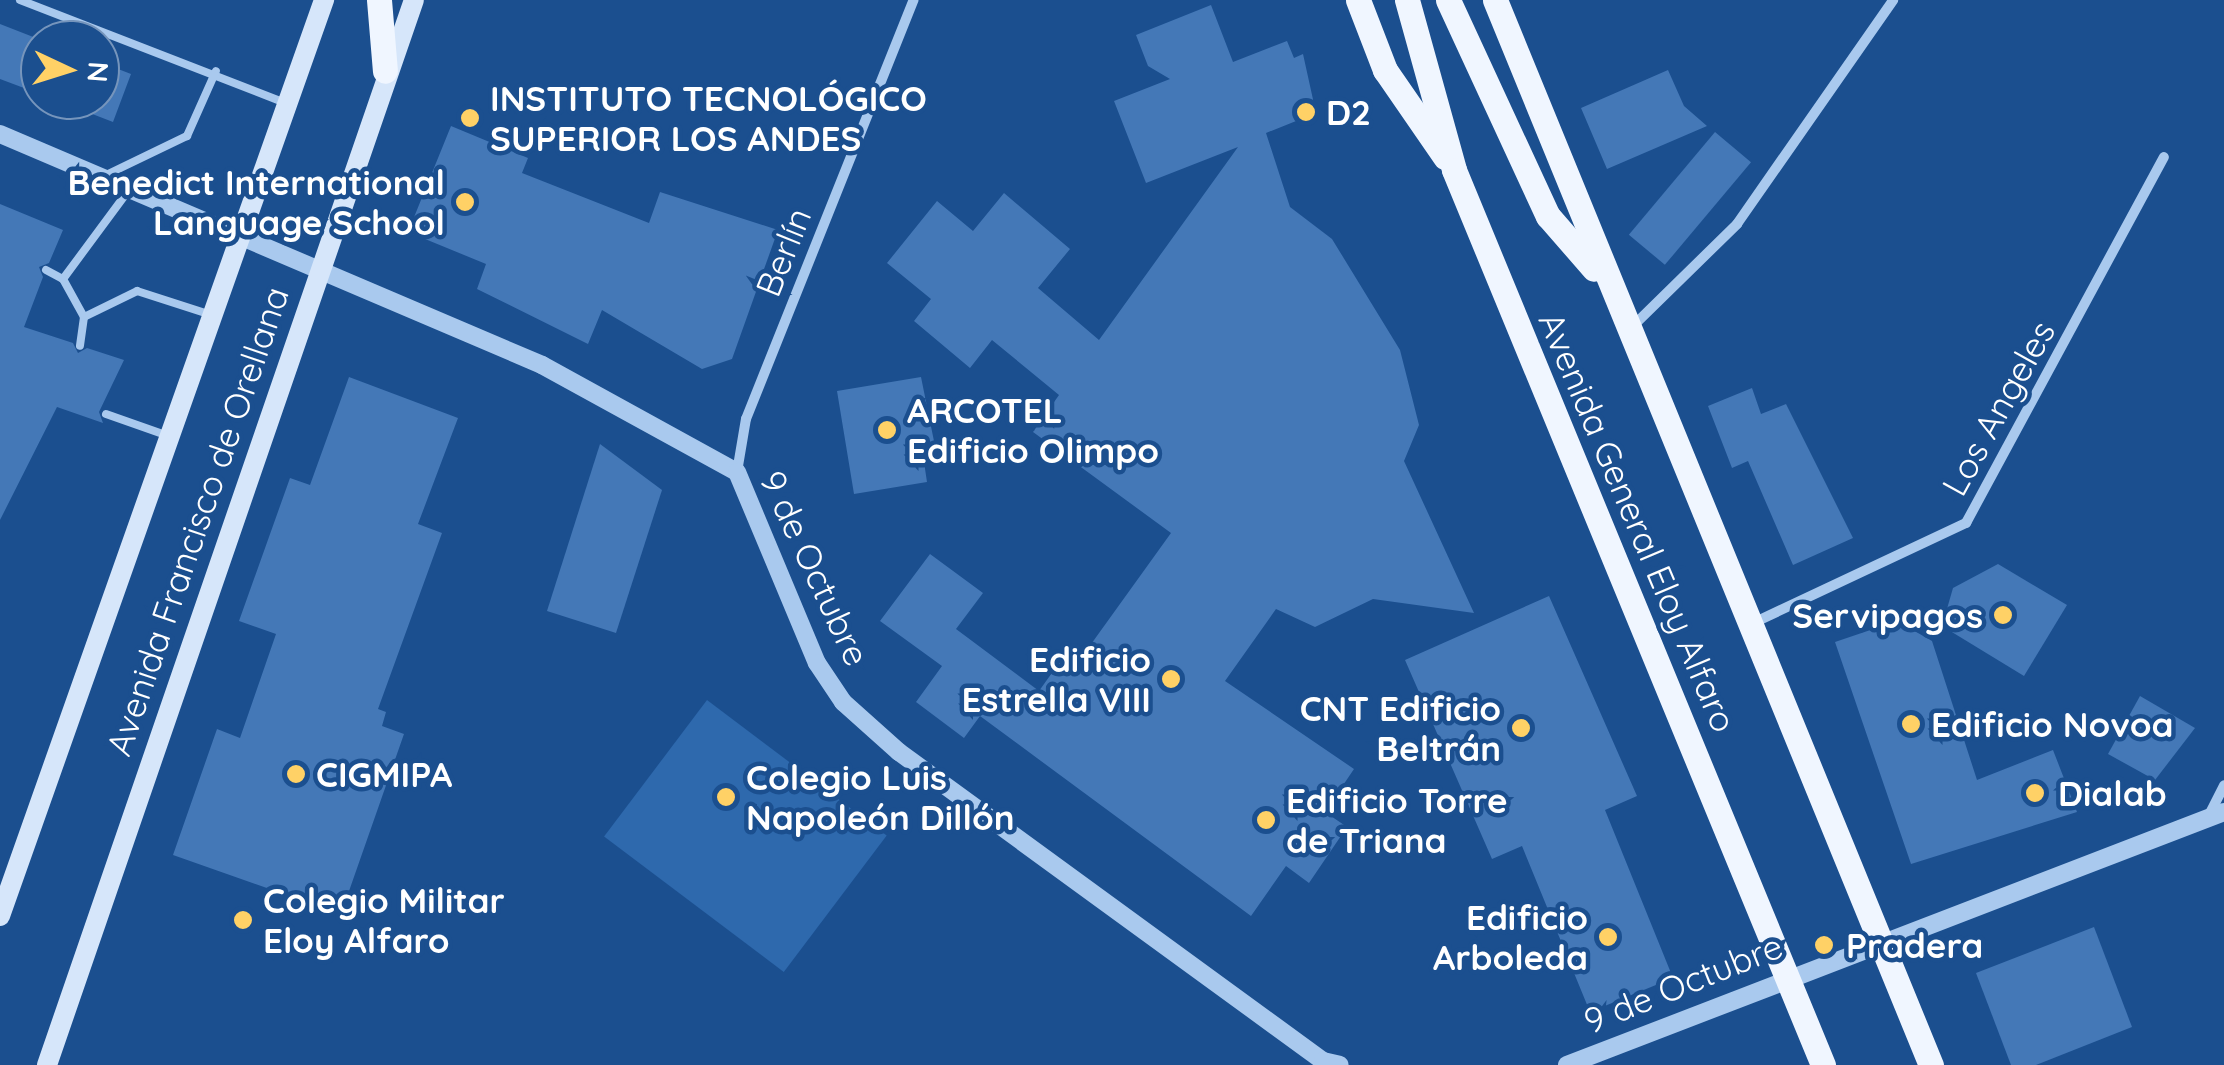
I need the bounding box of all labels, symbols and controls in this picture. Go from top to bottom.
north arrow [20,20,120,120]
text: N [80,60,117,83]
place label: INSTITUTO TECNOLÓGICO SUPERIOR LOS ANDES [490,77,927,159]
place label: D2 [1326,91,1371,133]
marker: D2 [1295,101,1317,123]
marker: INSTITUTO TECNOLÓGICO SUPERIOR LOS ANDES [459,107,481,129]
place label: Benedict International Language School [67,161,445,243]
marker: Benedict International Language School [454,191,476,213]
street label: Berlín [746,202,820,302]
street label: Avenida Francisco de Orellana [97,281,297,761]
street label: Avenida General Eloy Alfaro [1530,306,1746,738]
street label: Los Angeles [1933,313,2063,503]
place label: ARCOTEL Edificio Olimpo [907,389,1159,471]
marker: ARCOTEL Edificio Olimpo [876,419,898,441]
street label: 9 de Octubre [752,464,878,672]
place label: Servipagos [1792,594,1983,636]
marker: Servipagos [1992,604,2014,626]
place label: Edificio Estrella VIII [961,638,1151,720]
marker: Edificio Estrella VIII [1160,668,1182,690]
place label: CNT Edificio Beltrán [1300,687,1501,769]
place label: Edificio Novoa [1931,703,2173,745]
marker: Edificio Novoa [1900,713,1922,735]
marker: CNT Edificio Beltrán [1510,717,1532,739]
place label: CIGMIPA [316,753,452,795]
place label: Colegio Luis Napoleón Dillón [746,756,1015,838]
marker: CIGMIPA [285,763,307,785]
place label: Dialab [2058,772,2167,814]
place label: Edificio Torre de Triana [1286,779,1508,861]
marker: Dialab [2022,780,2048,806]
marker: Colegio Luis Napoleón Dillón [715,786,737,808]
marker: Edificio Torre de Triana [1255,809,1277,831]
place label: Colegio Militar Eloy Alfaro [263,879,505,961]
place label: Edificio Arboleda [1433,896,1588,978]
marker: Colegio Militar Eloy Alfaro [232,909,254,931]
street label: 9 de Octubre [1578,924,1788,1042]
place label: Pradera [1846,924,1983,966]
marker: Edificio Arboleda [1597,926,1619,948]
marker: Pradera [1811,932,1837,958]

